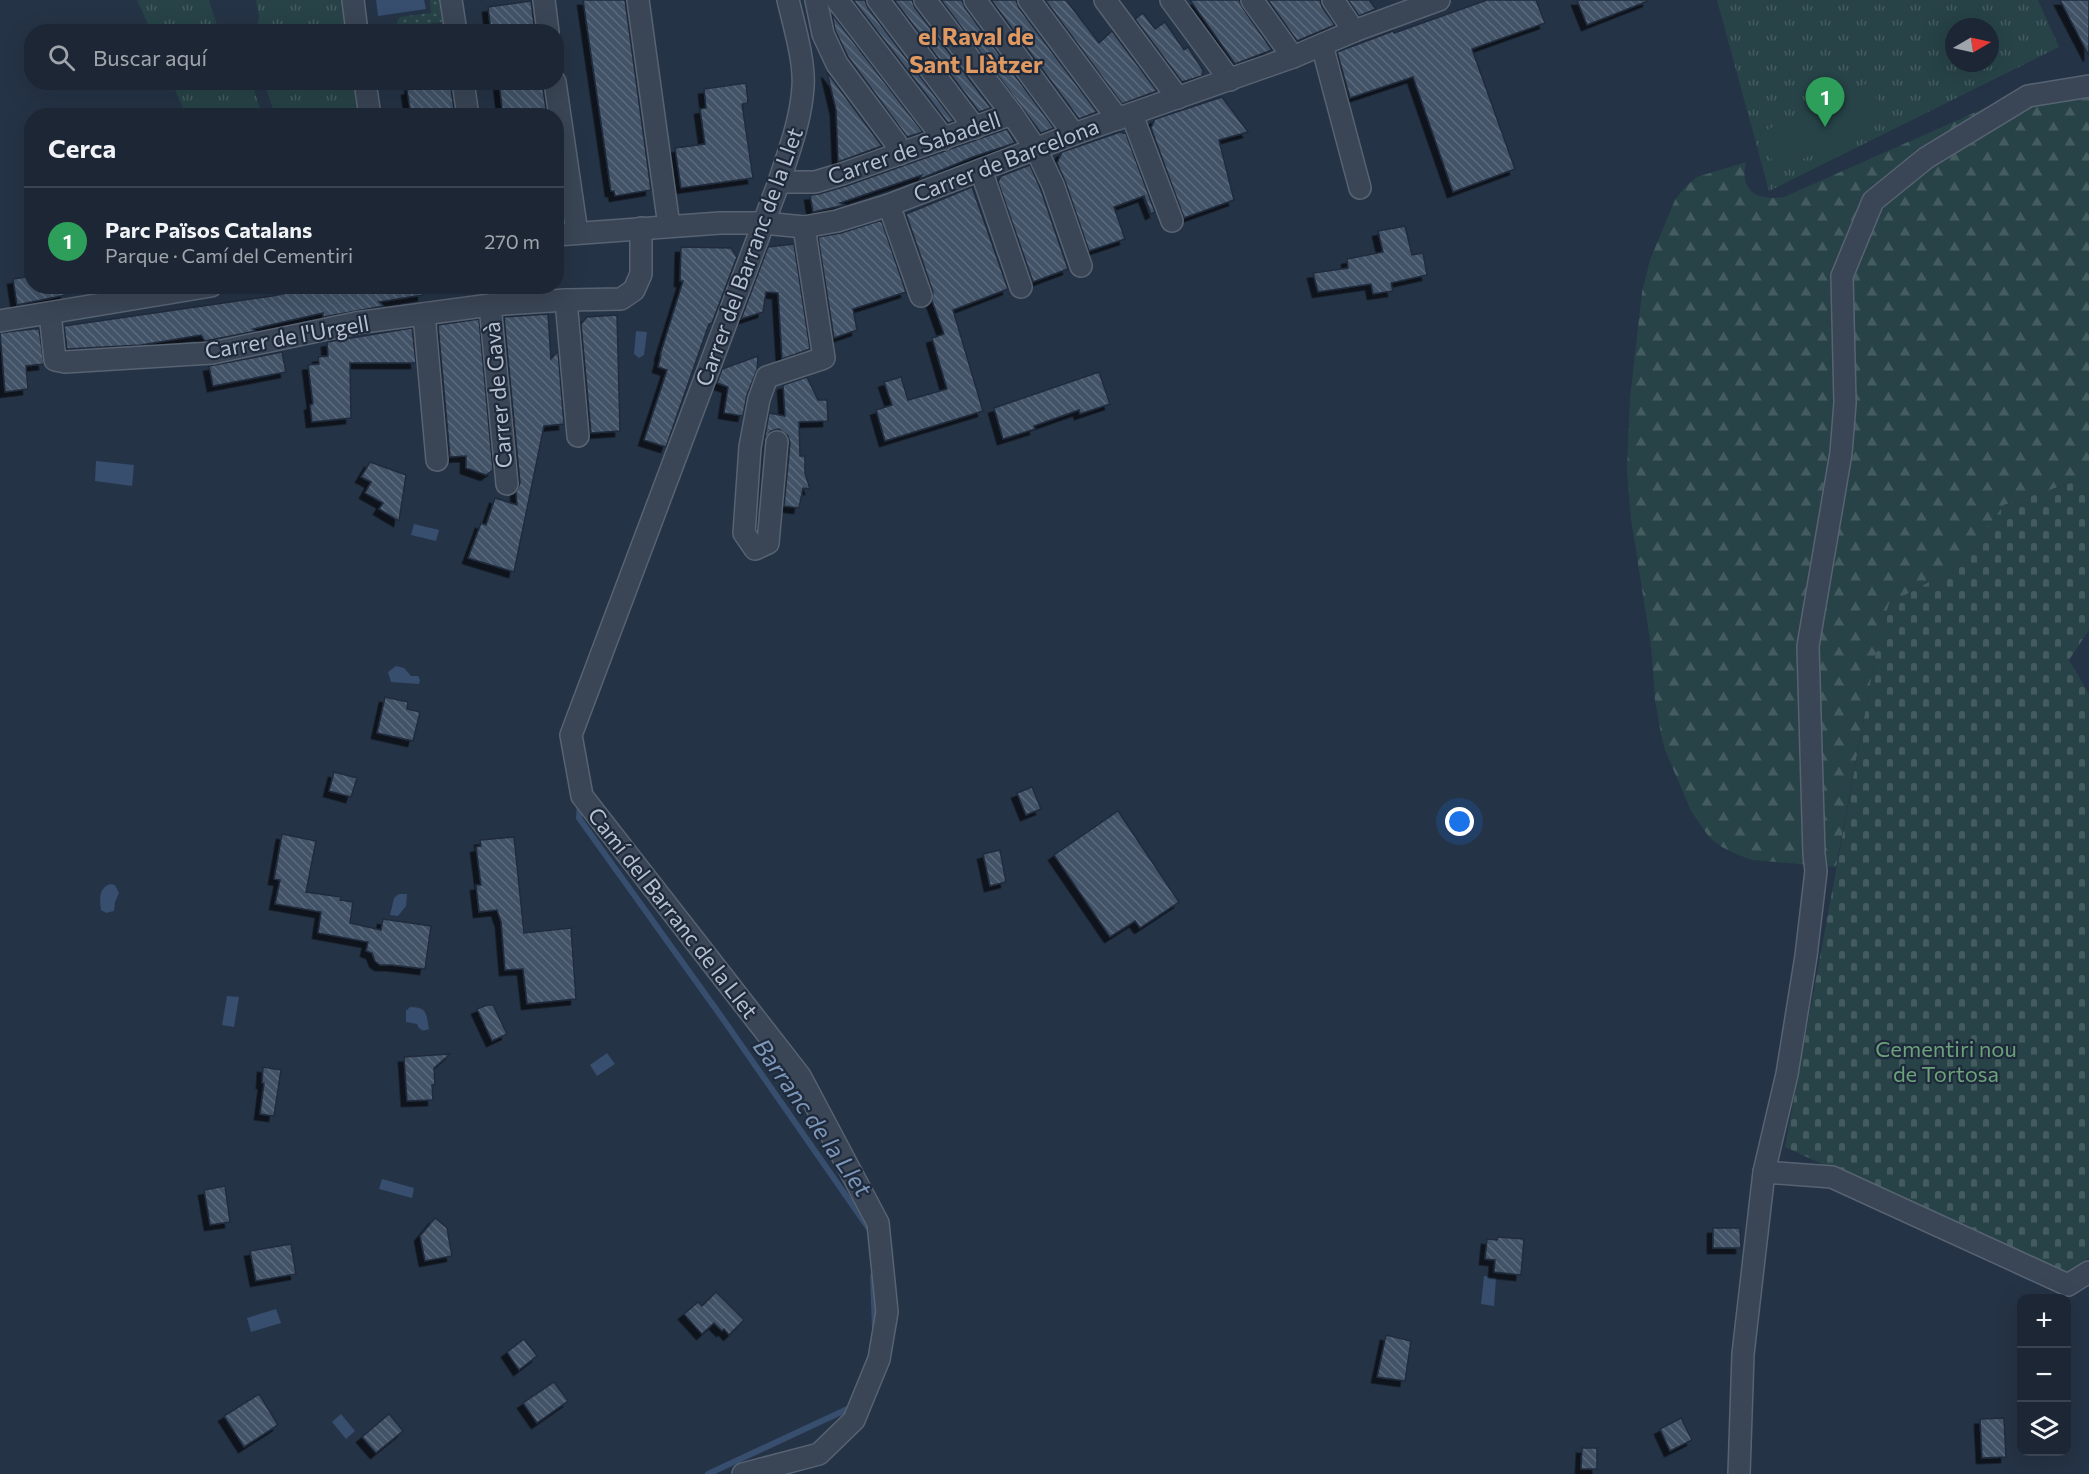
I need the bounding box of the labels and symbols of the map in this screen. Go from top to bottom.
north arrow [1945,18,1999,72]
district label: el Raval de Sant Llàtzer [909,21,1043,78]
pin: 1 [1806,78,1844,127]
street label: Carrer de Sabadell [824,105,1004,190]
street label: Carrer de Barcelona [909,112,1102,207]
street label: Carrer del Barranc de la Llet [689,124,808,390]
street label: Carrer de l'Urgell [203,309,371,364]
street label: Carrer de Gavà [478,321,517,469]
street label: Camí del Barranc de la Llet [583,802,764,1024]
your location [1445,807,1474,836]
water label: Barranc de la Llet [748,1033,879,1203]
park label: Cementiri nou de Tortosa [1875,1035,2017,1087]

